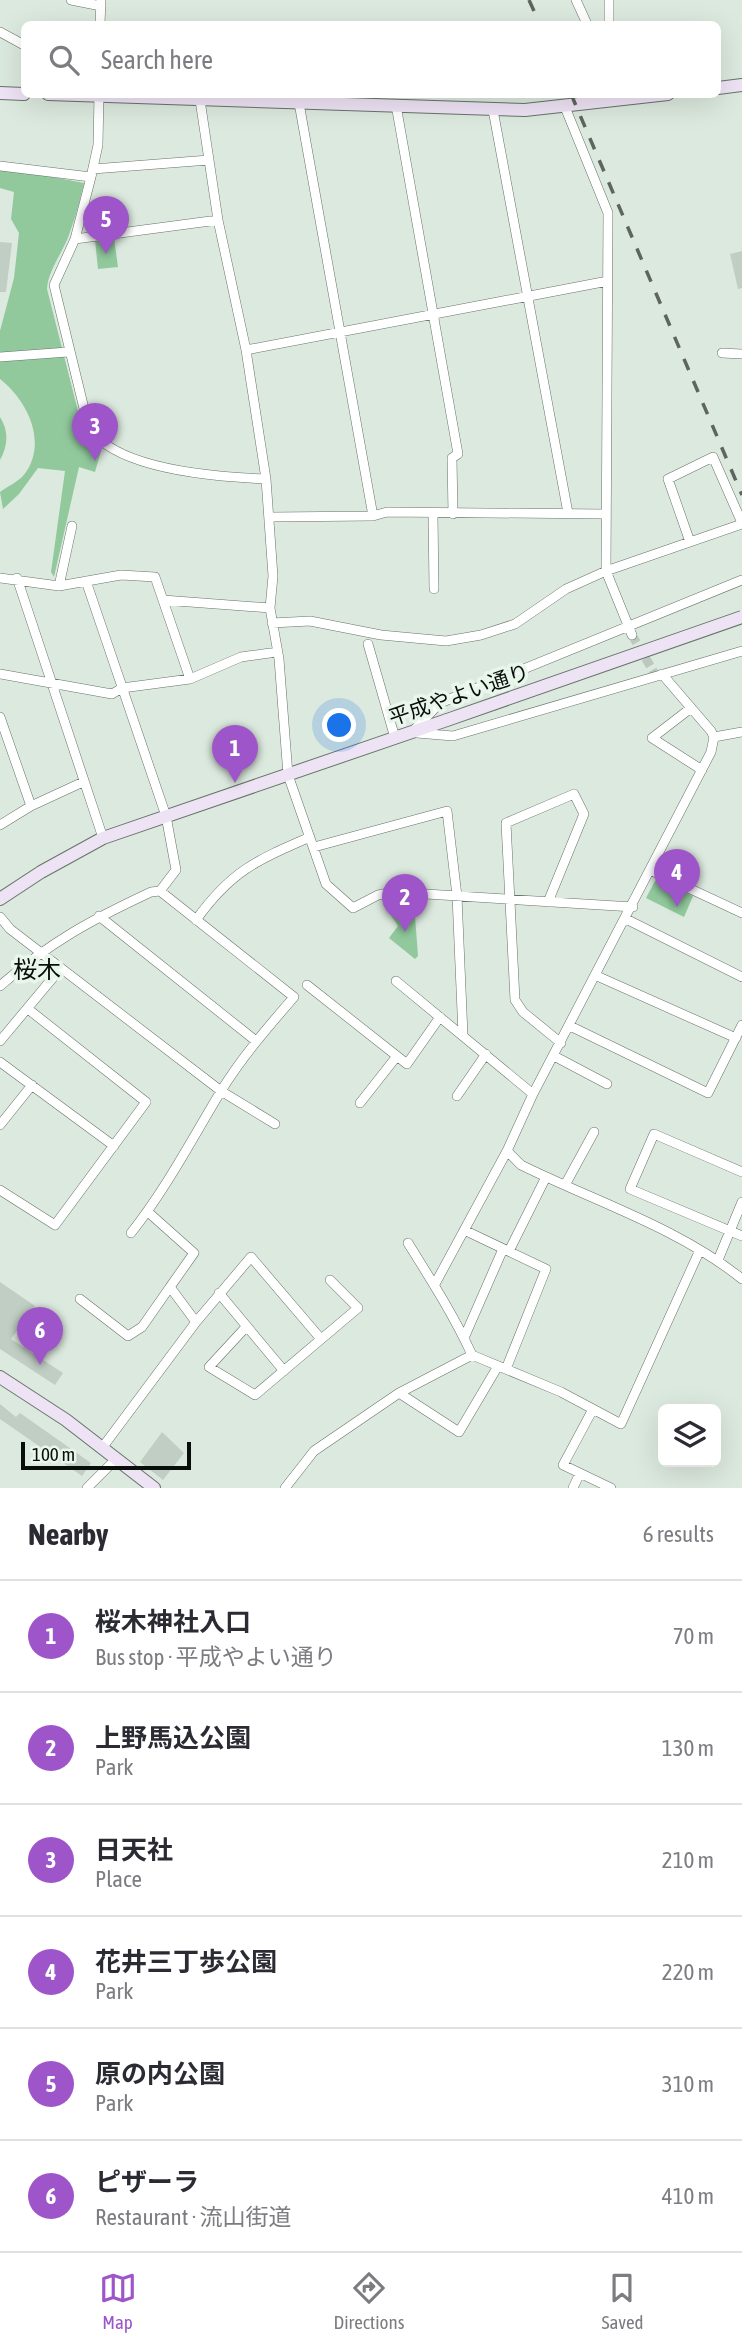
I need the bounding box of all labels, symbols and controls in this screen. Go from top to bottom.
search box [21,21,721,98]
icon: search [45,41,83,79]
text: Search here [101,45,213,75]
pin: 5 [83,196,129,254]
pin: 3 [72,403,118,461]
street label: 平成やよい通り [385,659,532,729]
your location [322,708,356,742]
pin: 1 [212,725,258,783]
pin: 4 [654,849,700,907]
pin: 2 [382,874,428,932]
district label: 桜木 [13,956,61,983]
pin: 6 [17,1307,63,1365]
map controls [658,1404,721,1467]
button: layers [658,1404,721,1467]
scale bar [21,1439,191,1471]
text: 100 m [32,1443,75,1465]
text: Nearby [28,1517,108,1551]
text: 6 results [643,1521,714,1547]
text: 桜木神社入口 [95,1607,251,1637]
text: 1 [46,1623,56,1649]
text: 70 m [673,1623,714,1649]
text: Bus stop · 平成やよい通り [95,1644,337,1670]
text: 上野馬込公園 [95,1723,251,1753]
text: 2 [46,1735,56,1761]
text: 130 m [662,1735,714,1761]
text: Park [95,1754,133,1780]
text: 日天社 [95,1835,173,1865]
text: 3 [46,1847,56,1873]
text: 210 m [662,1847,714,1873]
text: Place [95,1866,142,1892]
text: 花井三丁歩公園 [95,1947,277,1977]
text: 4 [46,1959,56,1985]
text: 220 m [662,1959,714,1985]
text: Park [95,1978,133,2004]
text: 原の内公園 [95,2059,225,2089]
text: 5 [46,2071,56,2097]
text: 310 m [662,2071,714,2097]
text: Park [95,2090,133,2116]
text: ピザーラ [95,2167,199,2197]
text: 6 [46,2183,56,2209]
text: 410 m [662,2183,714,2209]
text: Restaurant · 流山街道 [95,2204,292,2230]
tab: Map [99,2269,137,2333]
tab: Directions [334,2269,404,2333]
tab: Saved [601,2269,643,2333]

